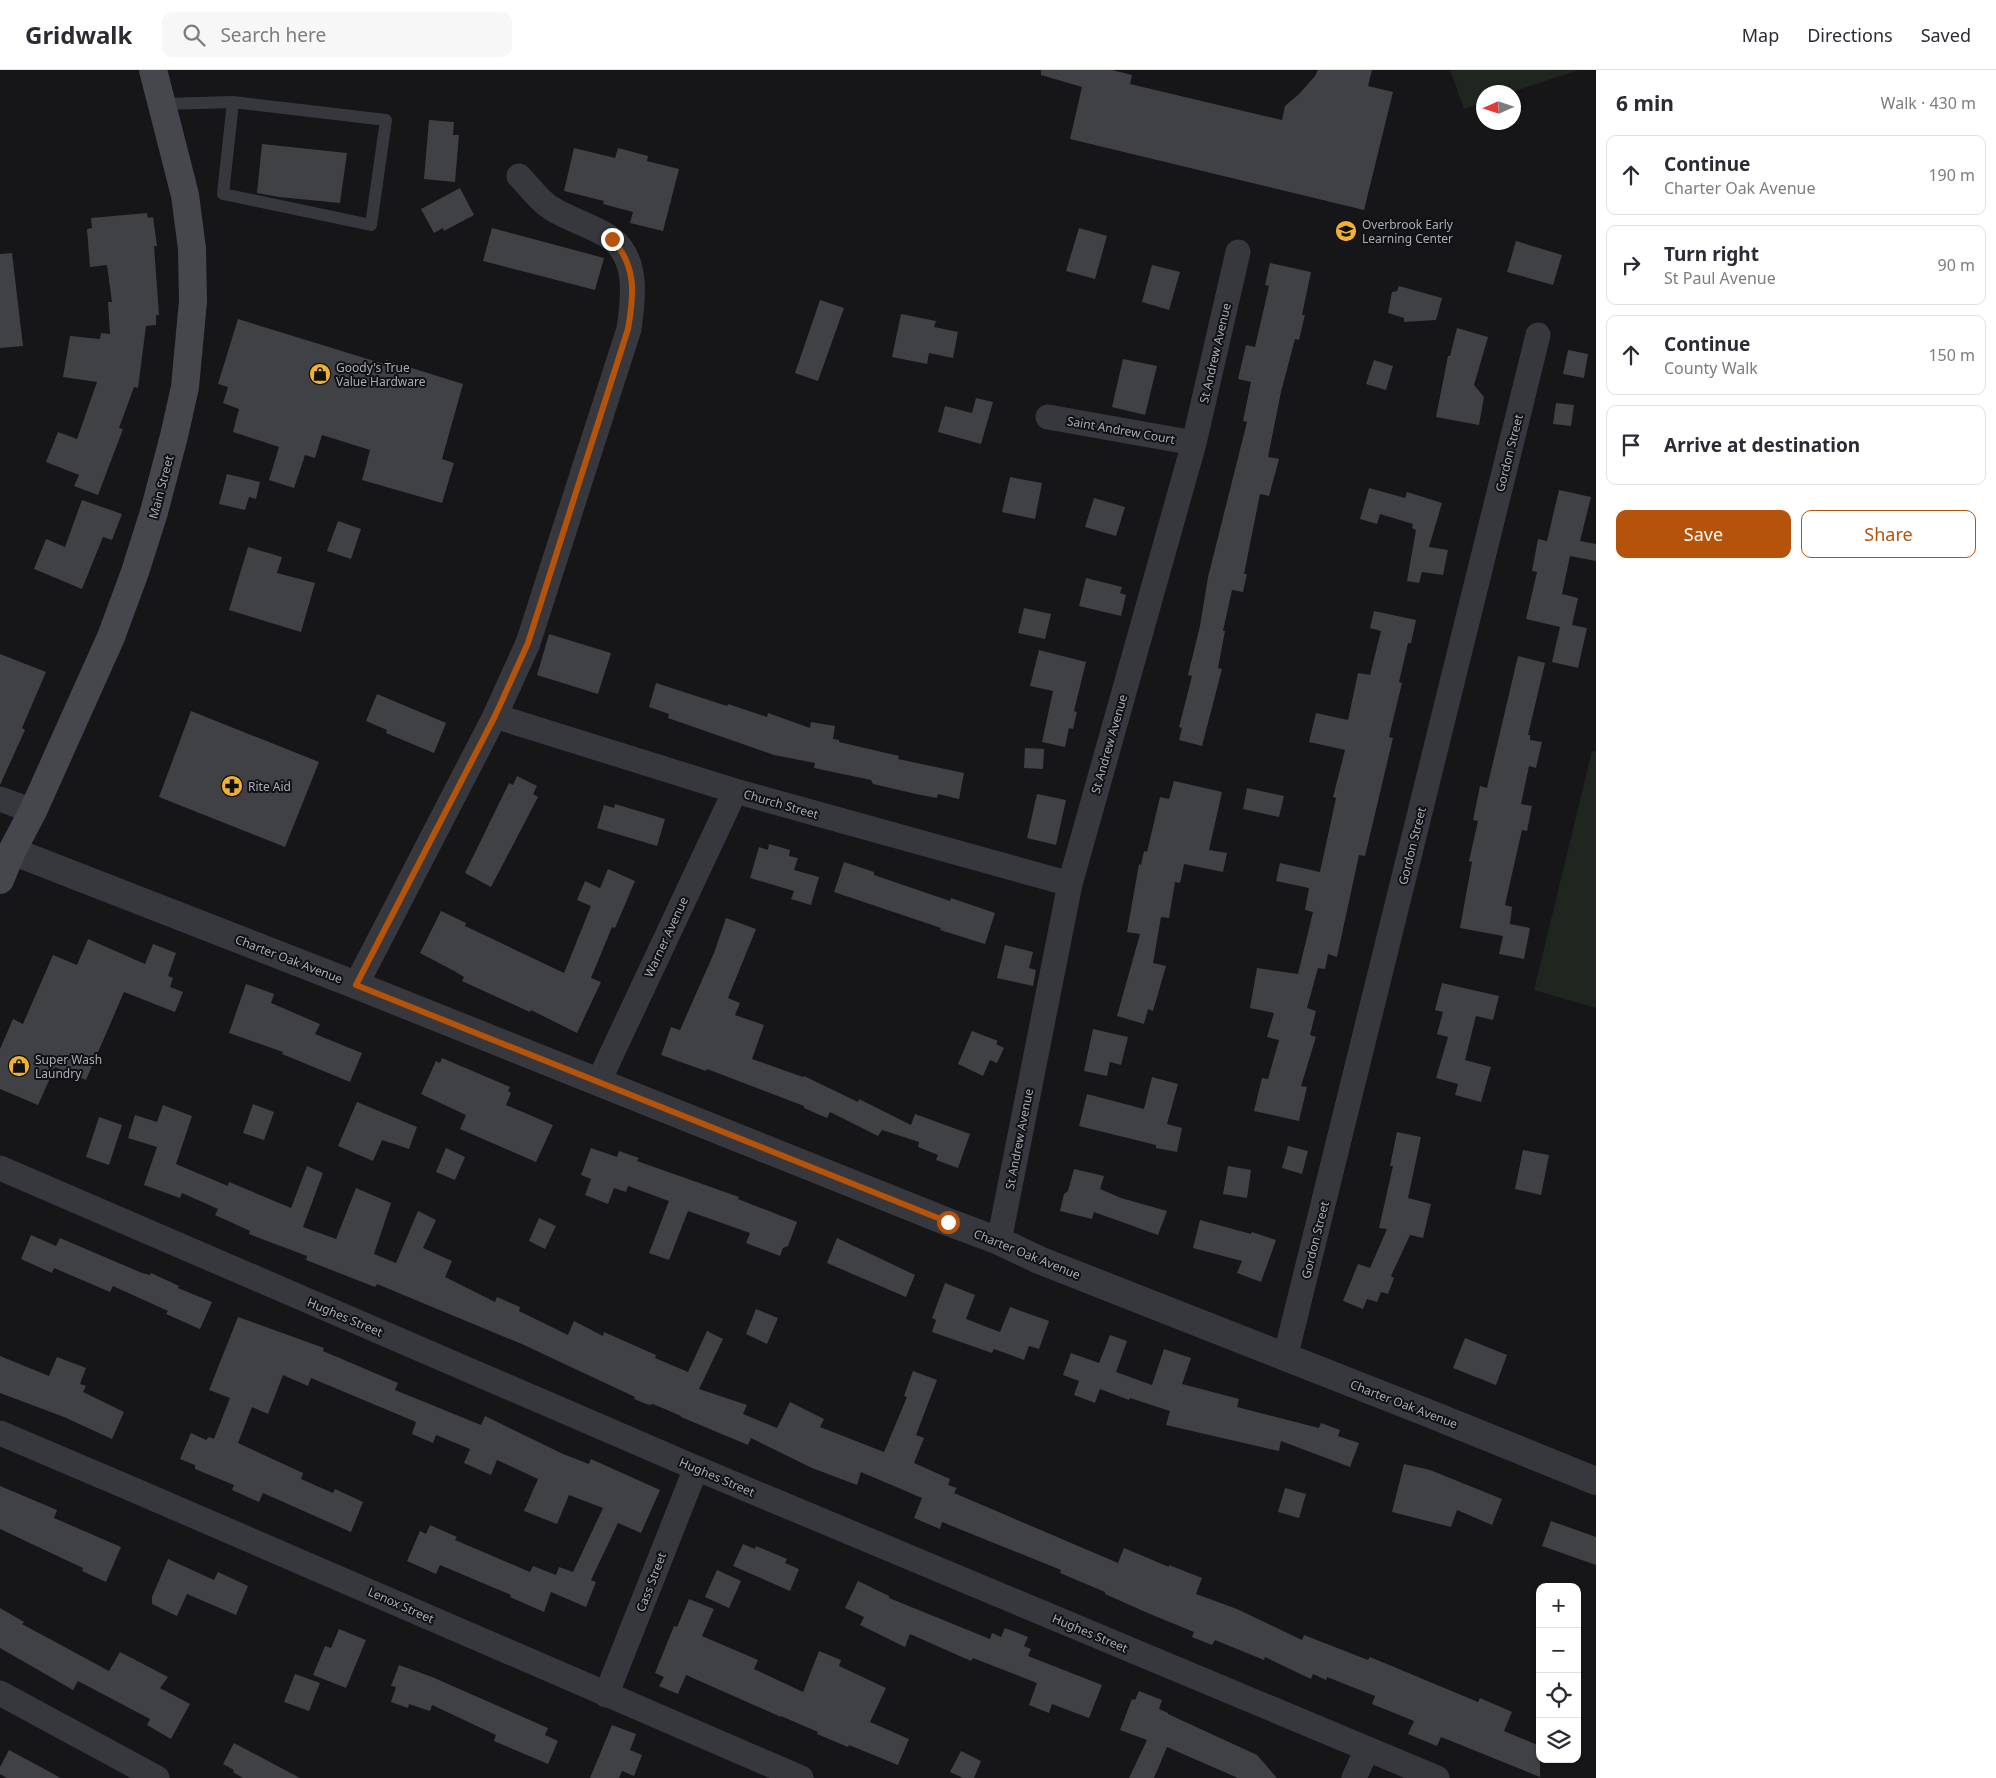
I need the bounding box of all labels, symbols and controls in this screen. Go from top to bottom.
search box [162,12,512,57]
text: Gridwalk [25,18,132,51]
icon: search [180,21,208,49]
text: Search here [220,22,326,48]
text: Map [1742,23,1779,47]
text: Directions [1807,23,1893,47]
text: Saved [1921,23,1971,47]
north arrow [1476,85,1521,130]
text: 6 min [1616,89,1674,117]
text: Walk · 430 m [1881,92,1976,114]
text: Continue [1664,151,1750,177]
icon: ahead [1617,161,1645,189]
text: 190 m [1928,164,1975,186]
text: Charter Oak Avenue [1664,177,1816,199]
place label: Overbrook Early Learning Center [1362,216,1454,247]
school or university icon: Overbrook Early Learning Center [1334,219,1358,243]
route end [601,228,624,251]
text: Turn right [1664,241,1759,267]
icon: right [1617,251,1645,279]
text: 90 m [1938,254,1975,276]
text: St Paul Avenue [1664,267,1776,289]
street label: St Andrew Avenue [1195,301,1235,405]
text: Continue [1664,331,1750,357]
icon: ahead [1617,341,1645,369]
text: 150 m [1928,344,1975,366]
text: County Walk [1664,357,1758,379]
place label: Goody's True Value Hardware [336,359,426,390]
shop icon: Goody's True Value Hardware [308,362,332,386]
street label: Saint Andrew Court [1066,412,1177,448]
street label: Gordon Street [1491,412,1527,494]
icon: arrive [1617,431,1645,459]
text: Arrive at destination [1664,432,1860,458]
street label: Main Street [144,453,178,520]
button: Save [1616,510,1791,558]
button: Share [1801,510,1976,558]
street label: St Andrew Avenue [1087,692,1131,796]
pharmacy icon: Rite Aid [220,774,244,798]
place label: Rite Aid [248,778,291,795]
street label: Church Street [742,785,821,823]
street label: Gordon Street [1394,805,1430,887]
street label: Warner Avenue [640,894,692,980]
street label: Charter Oak Avenue [233,931,345,987]
place label: Super Wash Laundry [35,1051,102,1082]
shop icon: Super Wash Laundry [7,1054,31,1078]
street label: St Andrew Avenue [1001,1087,1037,1191]
street label: Gordon Street [1297,1199,1333,1281]
route start [937,1211,960,1234]
street label: Charter Oak Avenue [971,1225,1083,1283]
street label: Hughes Street [305,1293,386,1341]
street label: Charter Oak Avenue [1348,1376,1460,1432]
street label: Hughes Street [677,1453,758,1501]
street label: Cass Street [632,1549,670,1614]
street label: Lenox Street [365,1583,437,1627]
map controls [1536,1583,1581,1763]
button: + [1536,1583,1581,1628]
street label: Hughes Street [1050,1609,1131,1657]
button: − [1536,1628,1581,1673]
button: locate [1536,1673,1581,1718]
button: layers [1536,1718,1581,1763]

